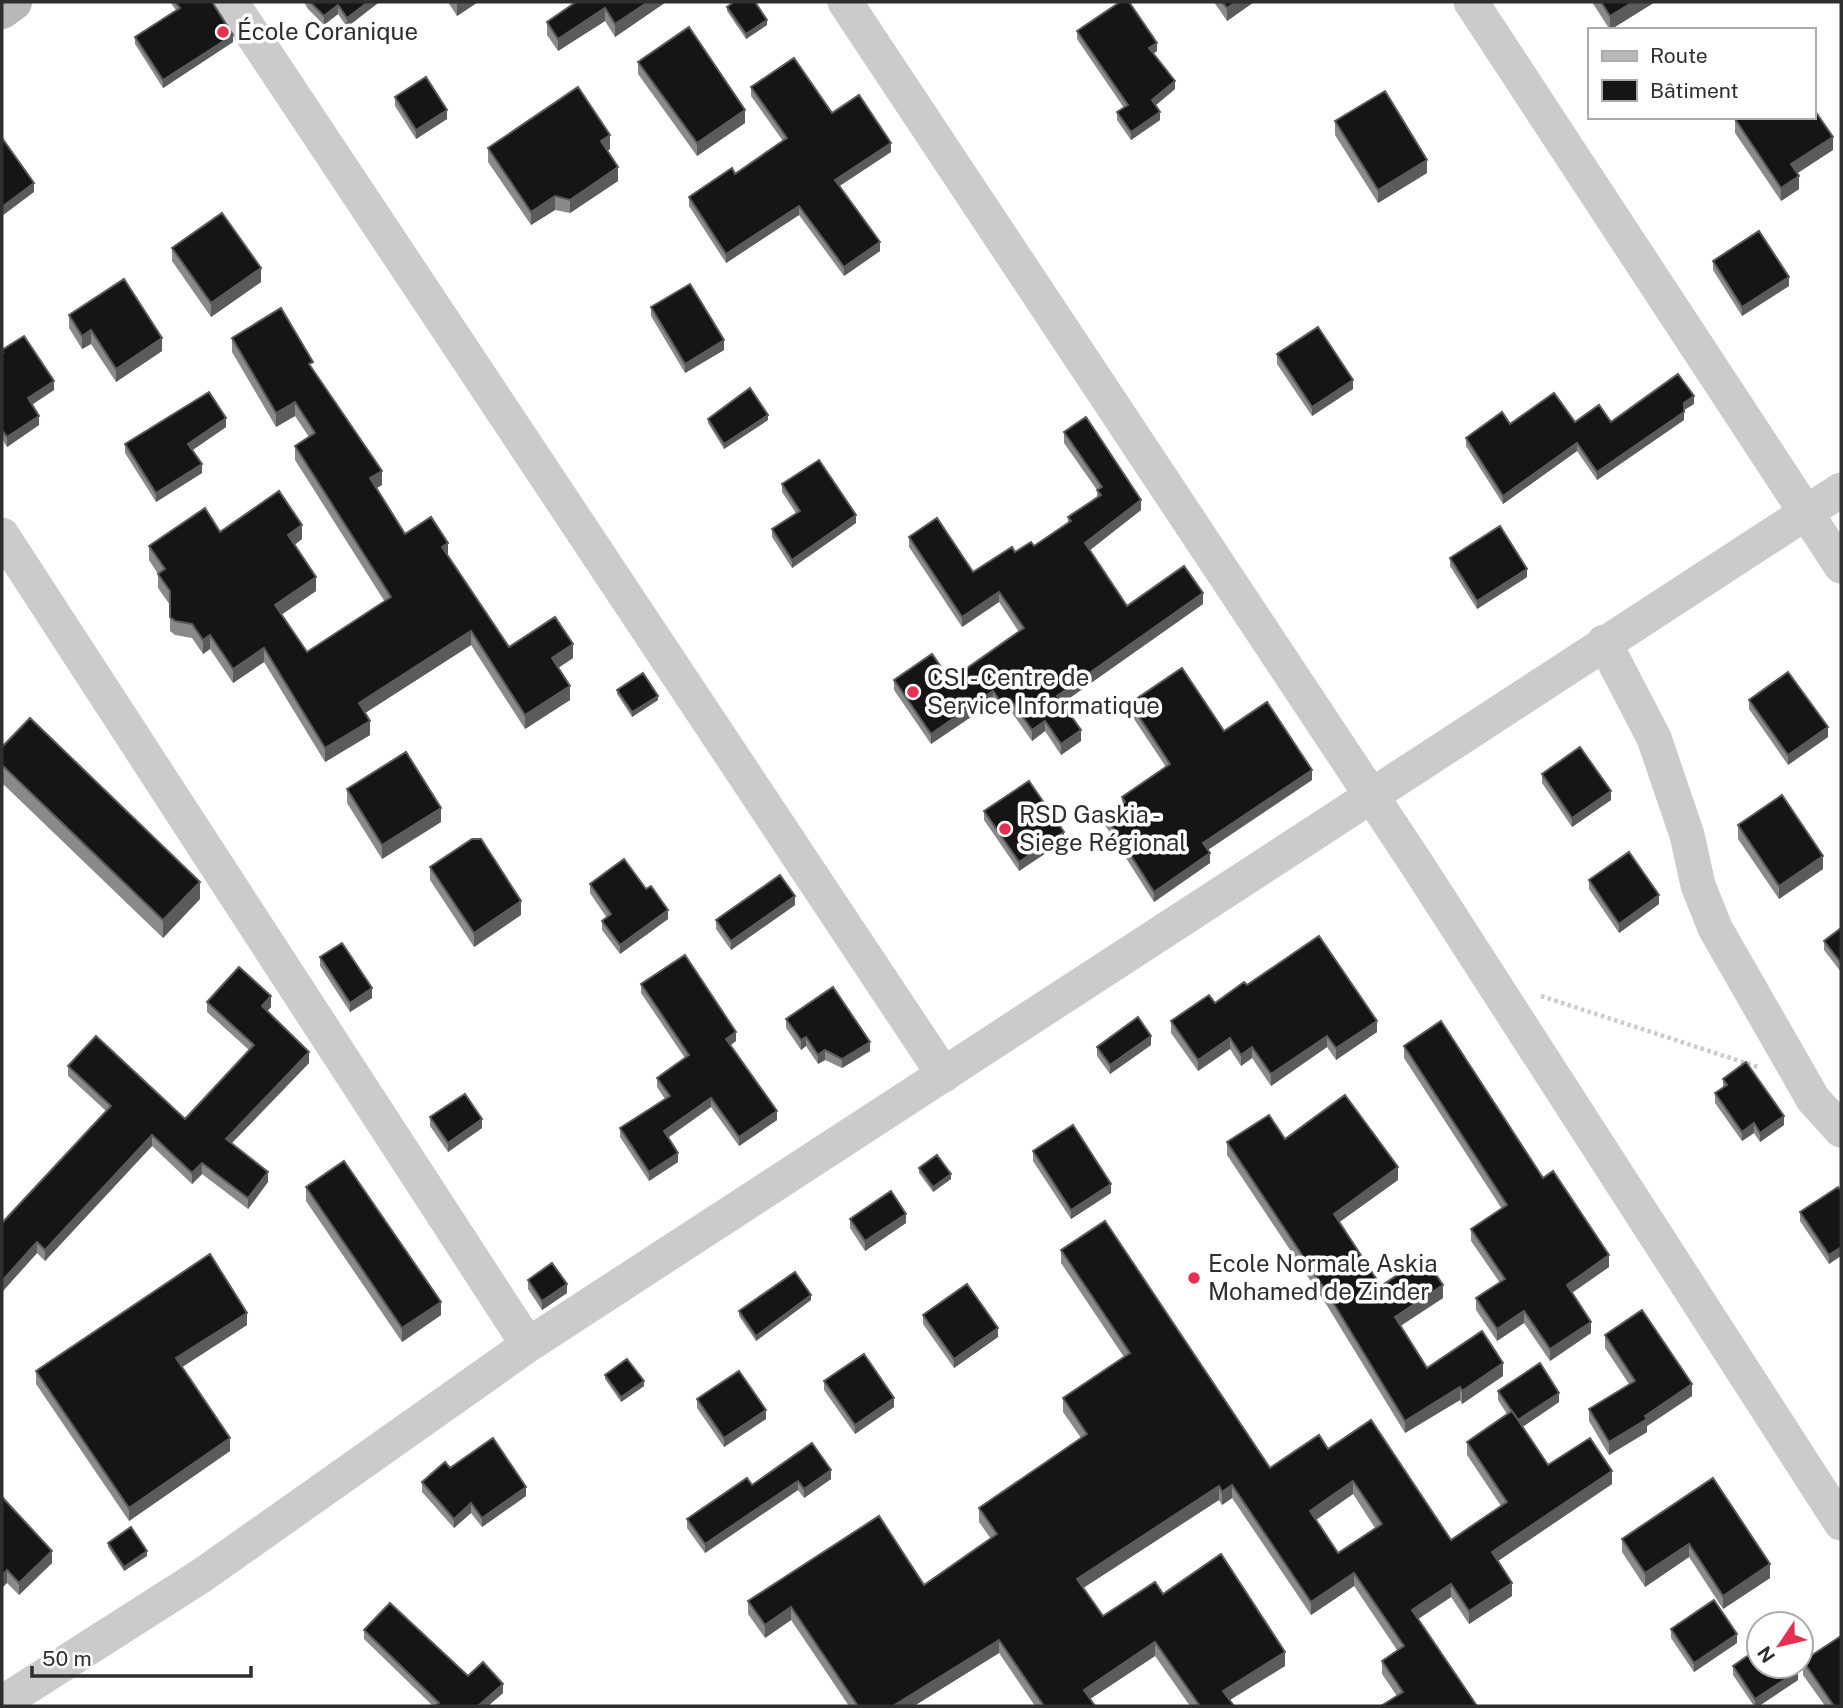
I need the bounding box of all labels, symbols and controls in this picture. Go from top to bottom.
place label: École Coranique [237,17,418,45]
marker: École Coranique [215,24,231,40]
legend [1588,28,1815,119]
text: Route [1650,43,1708,68]
text: Bâtiment [1650,78,1739,103]
place label: CSI - Centre de Service Informatique [927,663,1160,719]
marker: CSI - Centre de Service Informatique [905,684,921,700]
place label: RSD Gaskia - Siege Régional [1019,800,1187,856]
marker: RSD Gaskia - Siege Régional [997,821,1013,837]
place label: Ecole Normale Askia Mohamed de Zinder [1208,1249,1438,1305]
marker: Ecole Normale Askia Mohamed de Zinder [1186,1270,1202,1286]
north arrow [1745,1610,1815,1680]
scale bar [32,1634,250,1678]
text: N [1753,1642,1779,1667]
text: 50 m [42,1646,92,1671]

